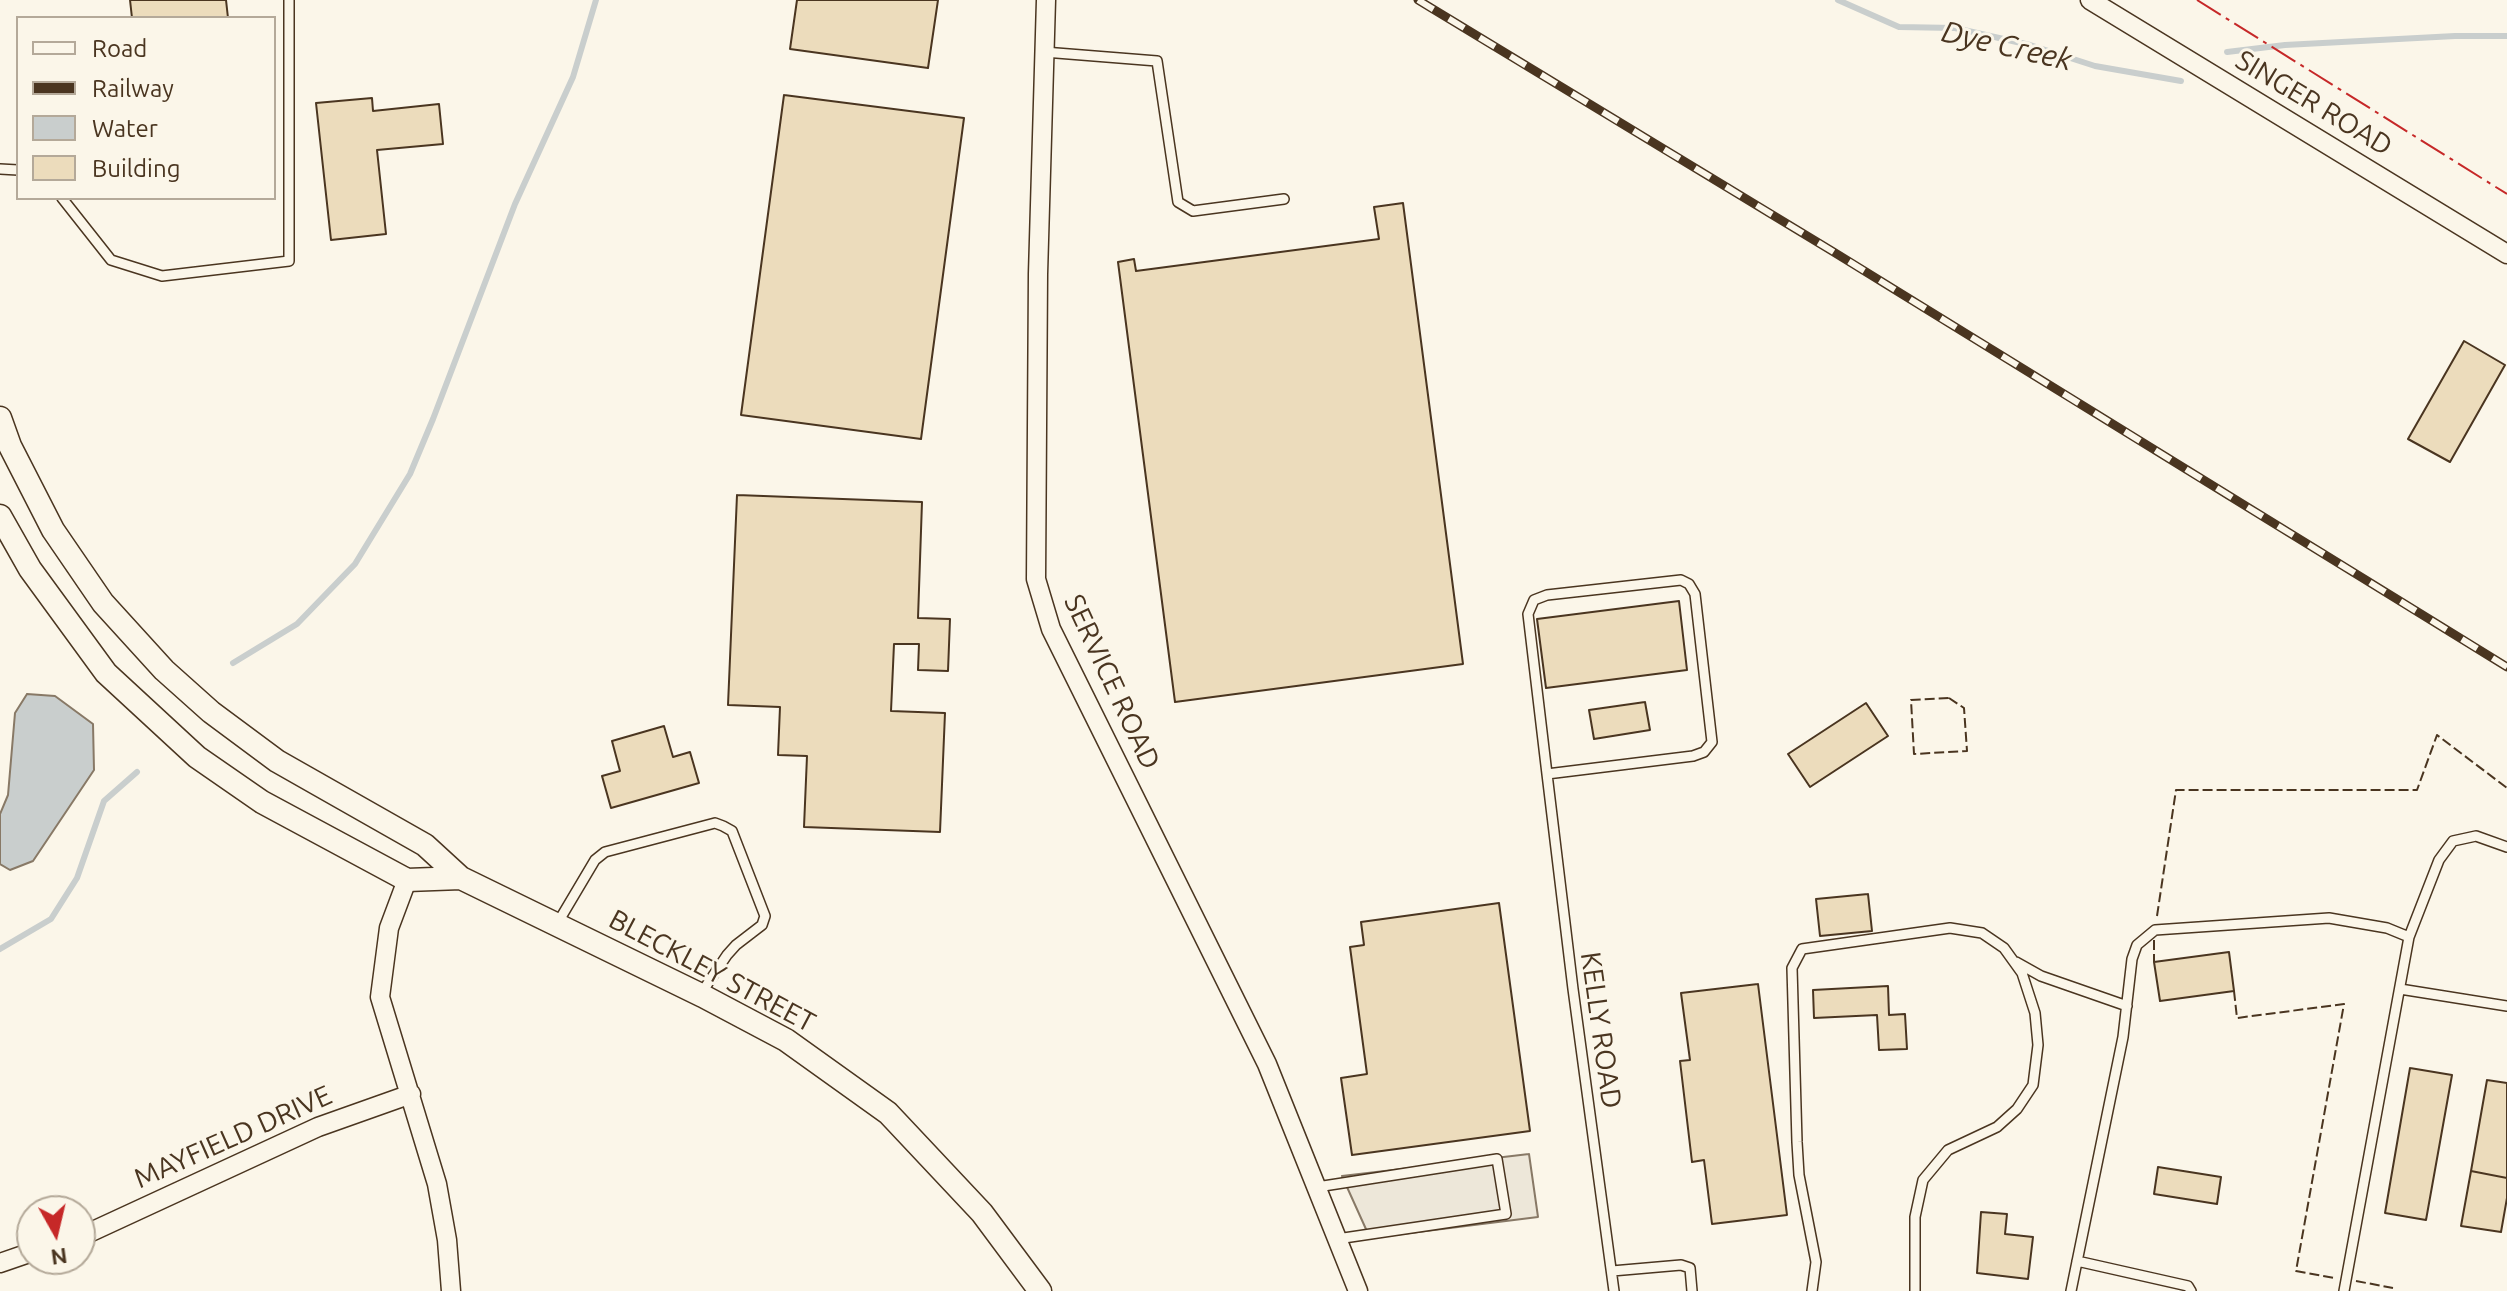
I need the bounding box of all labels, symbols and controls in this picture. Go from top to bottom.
water label: Dye Creek [1938,13,2076,79]
legend [16,16,276,200]
text: Road [92,35,147,62]
street label: SINGER ROAD [2230,43,2398,163]
text: Railway [92,75,174,102]
text: Water [92,115,158,142]
text: Building [92,155,180,182]
street label: SERVICE ROAD [1057,589,1167,775]
street label: BLECKLEY STREET [603,902,821,1040]
street label: KELLY ROAD [1573,949,1629,1111]
street label: MAYFIELD DRIVE [129,1078,337,1196]
north arrow [16,1195,96,1275]
text: N [49,1244,69,1271]

